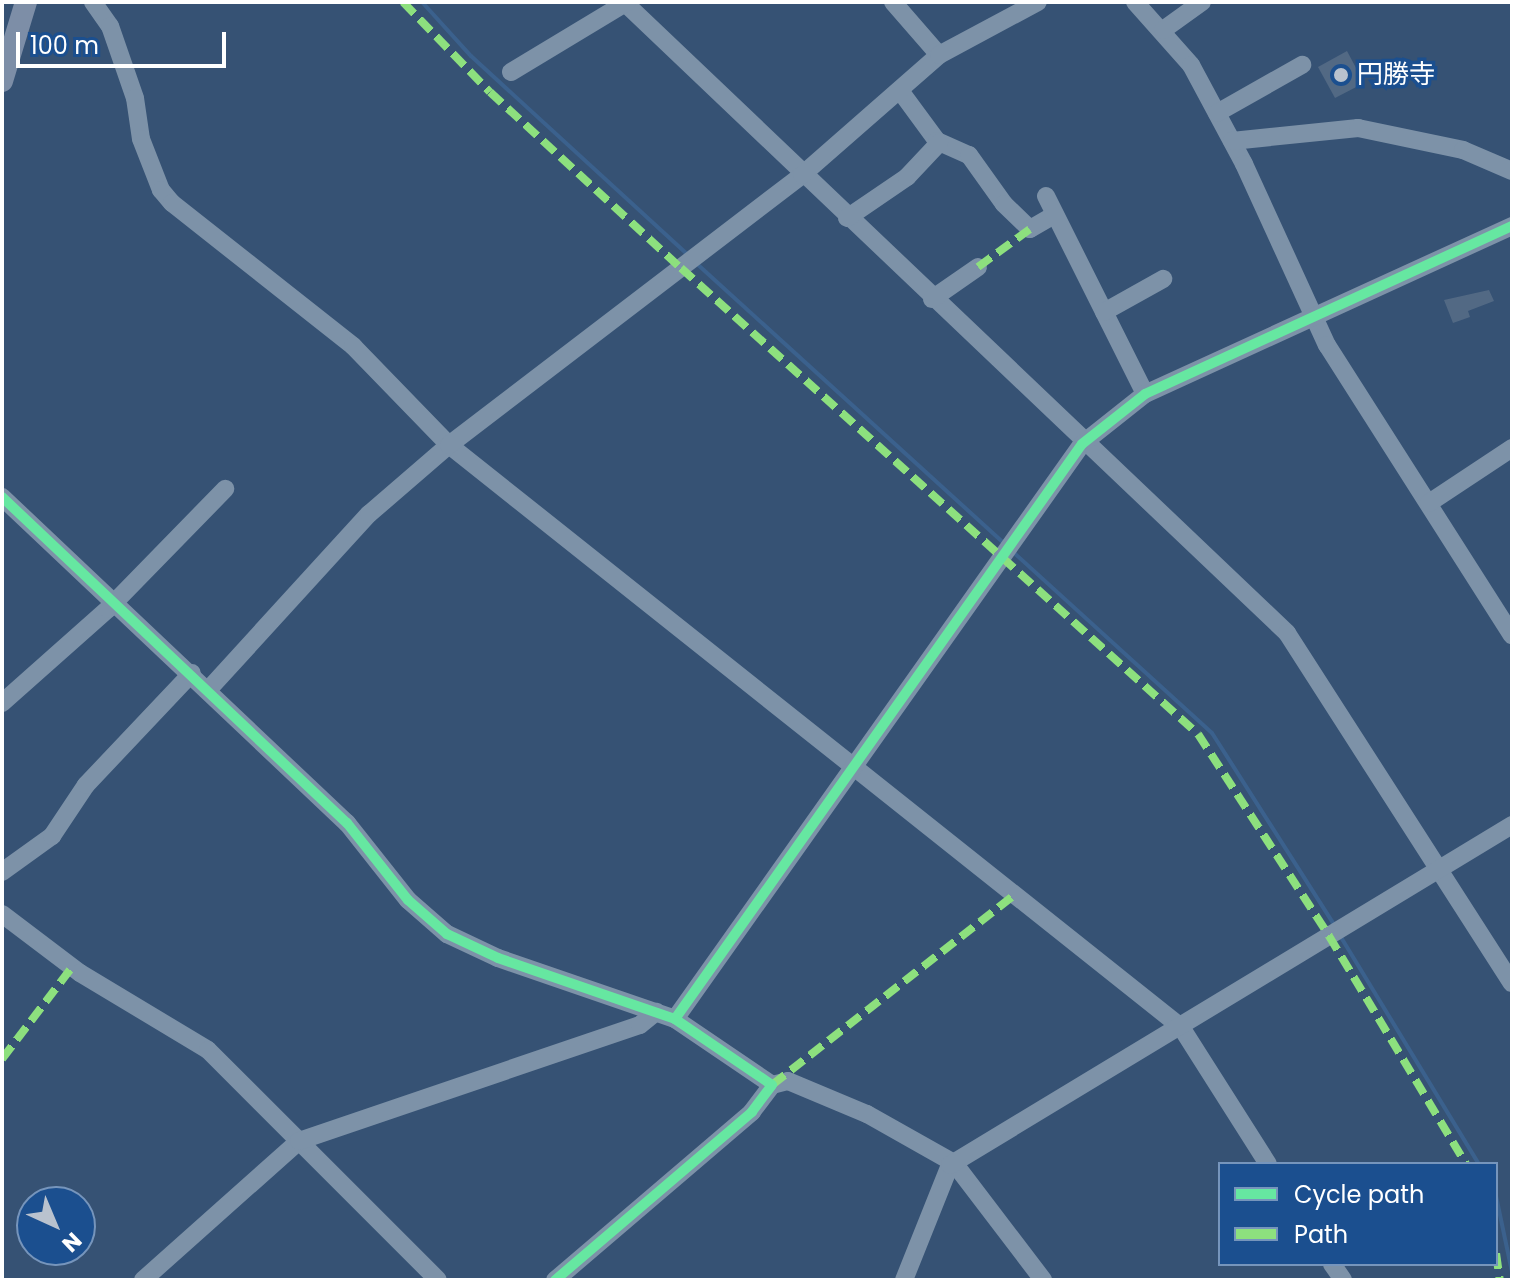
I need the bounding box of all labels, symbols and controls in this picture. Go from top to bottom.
scale bar [20,16,230,66]
text: 100 m [30,29,99,62]
place label: 円勝寺 [1357,59,1435,91]
marker: 円勝寺 [1332,66,1350,84]
legend [1218,1162,1498,1266]
text: Cycle path [1294,1178,1424,1211]
north arrow [16,1186,96,1266]
text: Path [1294,1218,1348,1251]
text: N [55,1225,88,1259]

